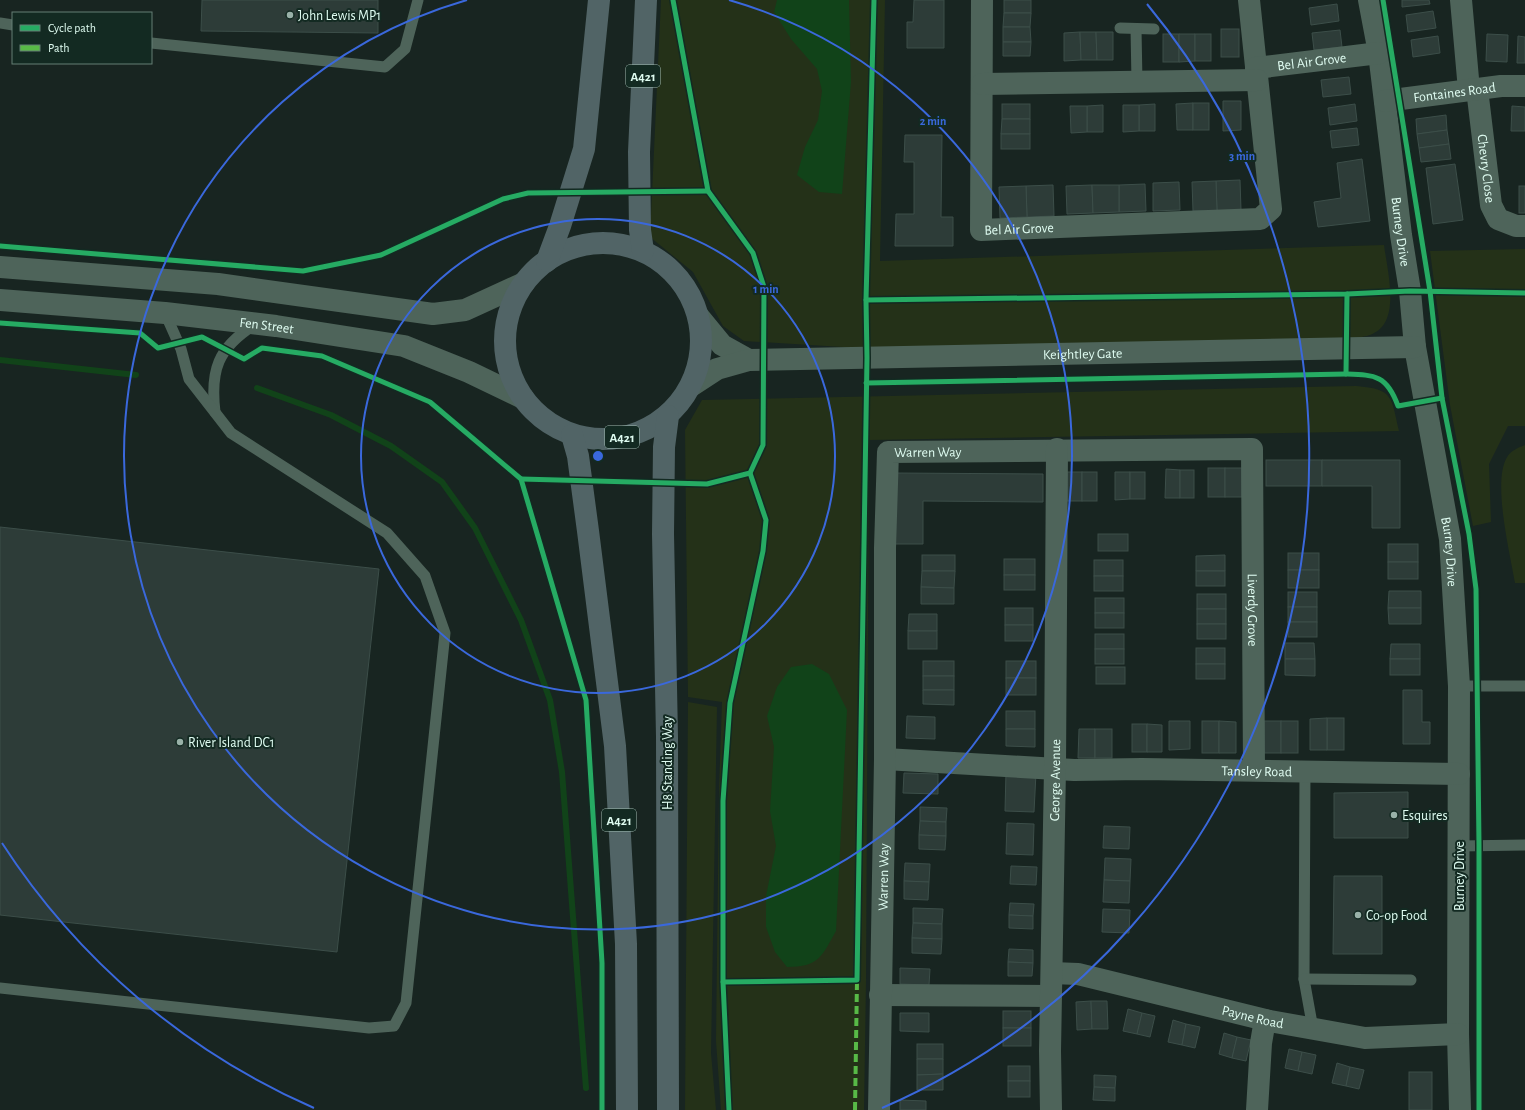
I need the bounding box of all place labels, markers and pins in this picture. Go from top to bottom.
place label: John Lewis MP1 [298,9,381,23]
marker: John Lewis MP1 [285,10,295,20]
centre of rings [591,449,605,463]
place label: River Island DC1 [188,736,275,750]
marker: River Island DC1 [175,737,185,747]
place label: Esquires [1402,809,1448,823]
marker: Esquires [1389,810,1399,820]
place label: Co-op Food [1366,909,1427,923]
marker: Co-op Food [1353,910,1363,920]

